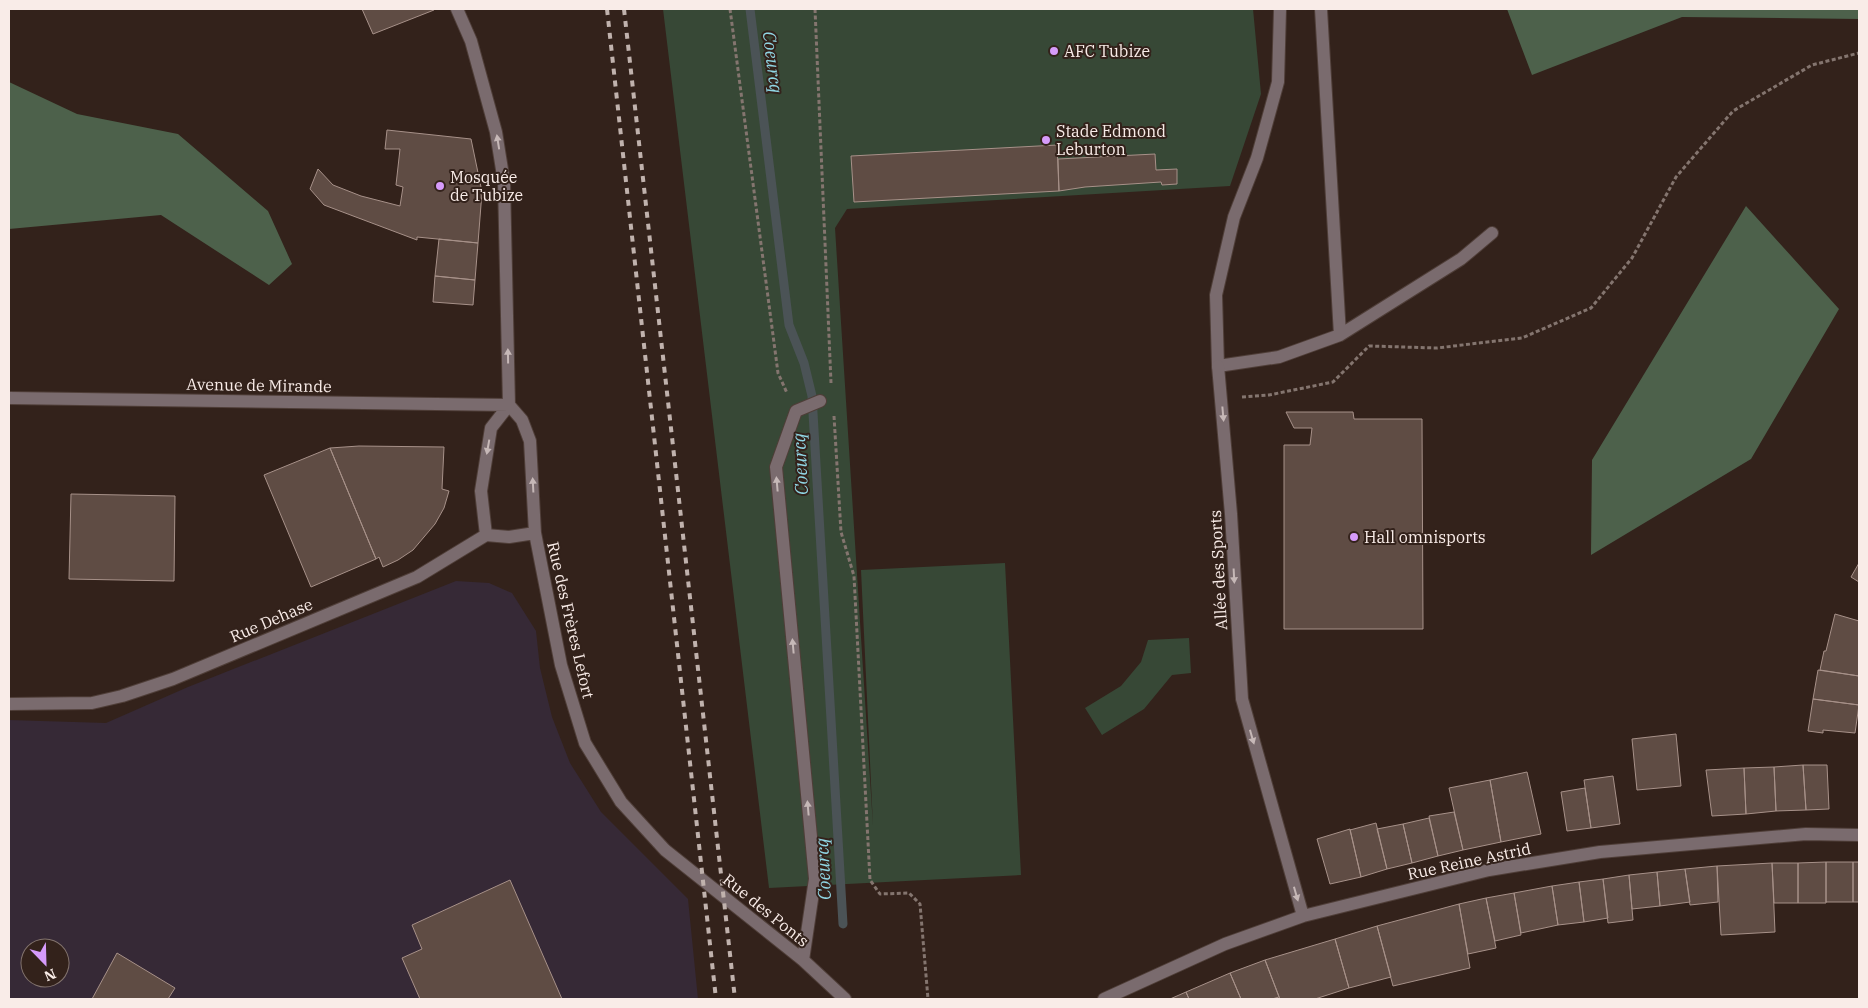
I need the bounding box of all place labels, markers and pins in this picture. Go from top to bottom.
place label: AFC Tubize [1064,41,1150,61]
marker: AFC Tubize [1048,45,1060,57]
place label: Stade Edmond Leburton [1056,121,1166,159]
marker: Stade Edmond Leburton [1040,134,1052,146]
place label: Mosquée de Tubize [450,167,523,205]
marker: Mosquée de Tubize [434,180,446,192]
place label: Hall omnisports [1364,527,1486,547]
marker: Hall omnisports [1348,531,1360,543]

